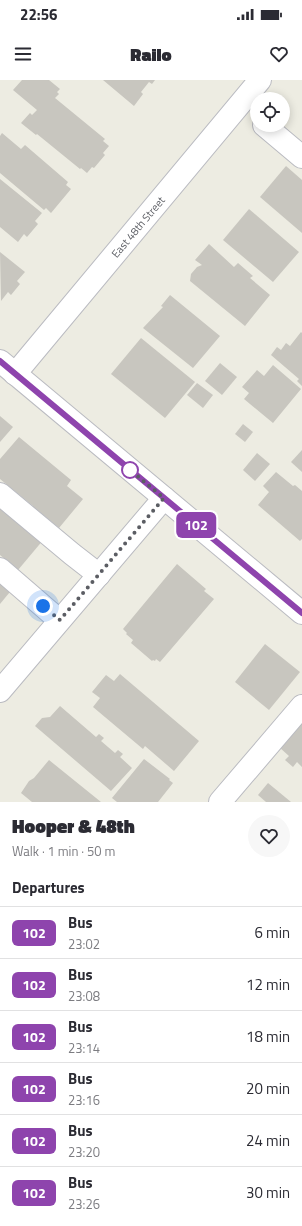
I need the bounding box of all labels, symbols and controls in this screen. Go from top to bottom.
text: 22:56 [20,3,57,26]
text: Railo [130,41,172,68]
icon: menu [12,43,34,65]
icon: heart [268,43,290,65]
map controls [250,92,290,132]
button: locate [250,92,290,132]
street label: East 48th Street [107,193,169,261]
unlabelled marker [121,461,139,479]
line badge: 102 [173,512,219,538]
text: 102 [184,514,208,535]
your location [33,596,53,616]
text: Hooper & 48th [12,811,135,840]
button: heart [248,815,290,857]
text: Walk · 1 min · 50 m [12,841,115,861]
text: Departures [12,876,85,899]
text: Bus [68,911,93,934]
text: 6 min [254,921,290,944]
text: 102 [22,922,46,943]
text: 23:02 [68,934,100,954]
text: Bus [68,963,93,986]
text: 12 min [246,973,290,996]
text: 102 [22,974,46,995]
text: 23:08 [68,986,100,1006]
text: Bus [68,1015,93,1038]
text: 18 min [246,1025,290,1048]
text: 102 [22,1026,46,1047]
text: 23:14 [68,1038,100,1058]
text: Bus [68,1067,93,1090]
text: 20 min [246,1077,290,1100]
text: 102 [22,1078,46,1099]
text: 23:16 [68,1090,100,1110]
text: Bus [68,1119,93,1142]
text: 24 min [246,1129,290,1152]
text: 102 [22,1130,46,1151]
text: 23:20 [68,1142,100,1162]
text: Bus [68,1171,93,1194]
text: 30 min [246,1181,290,1204]
text: 102 [22,1182,46,1203]
text: 23:26 [68,1194,100,1214]

